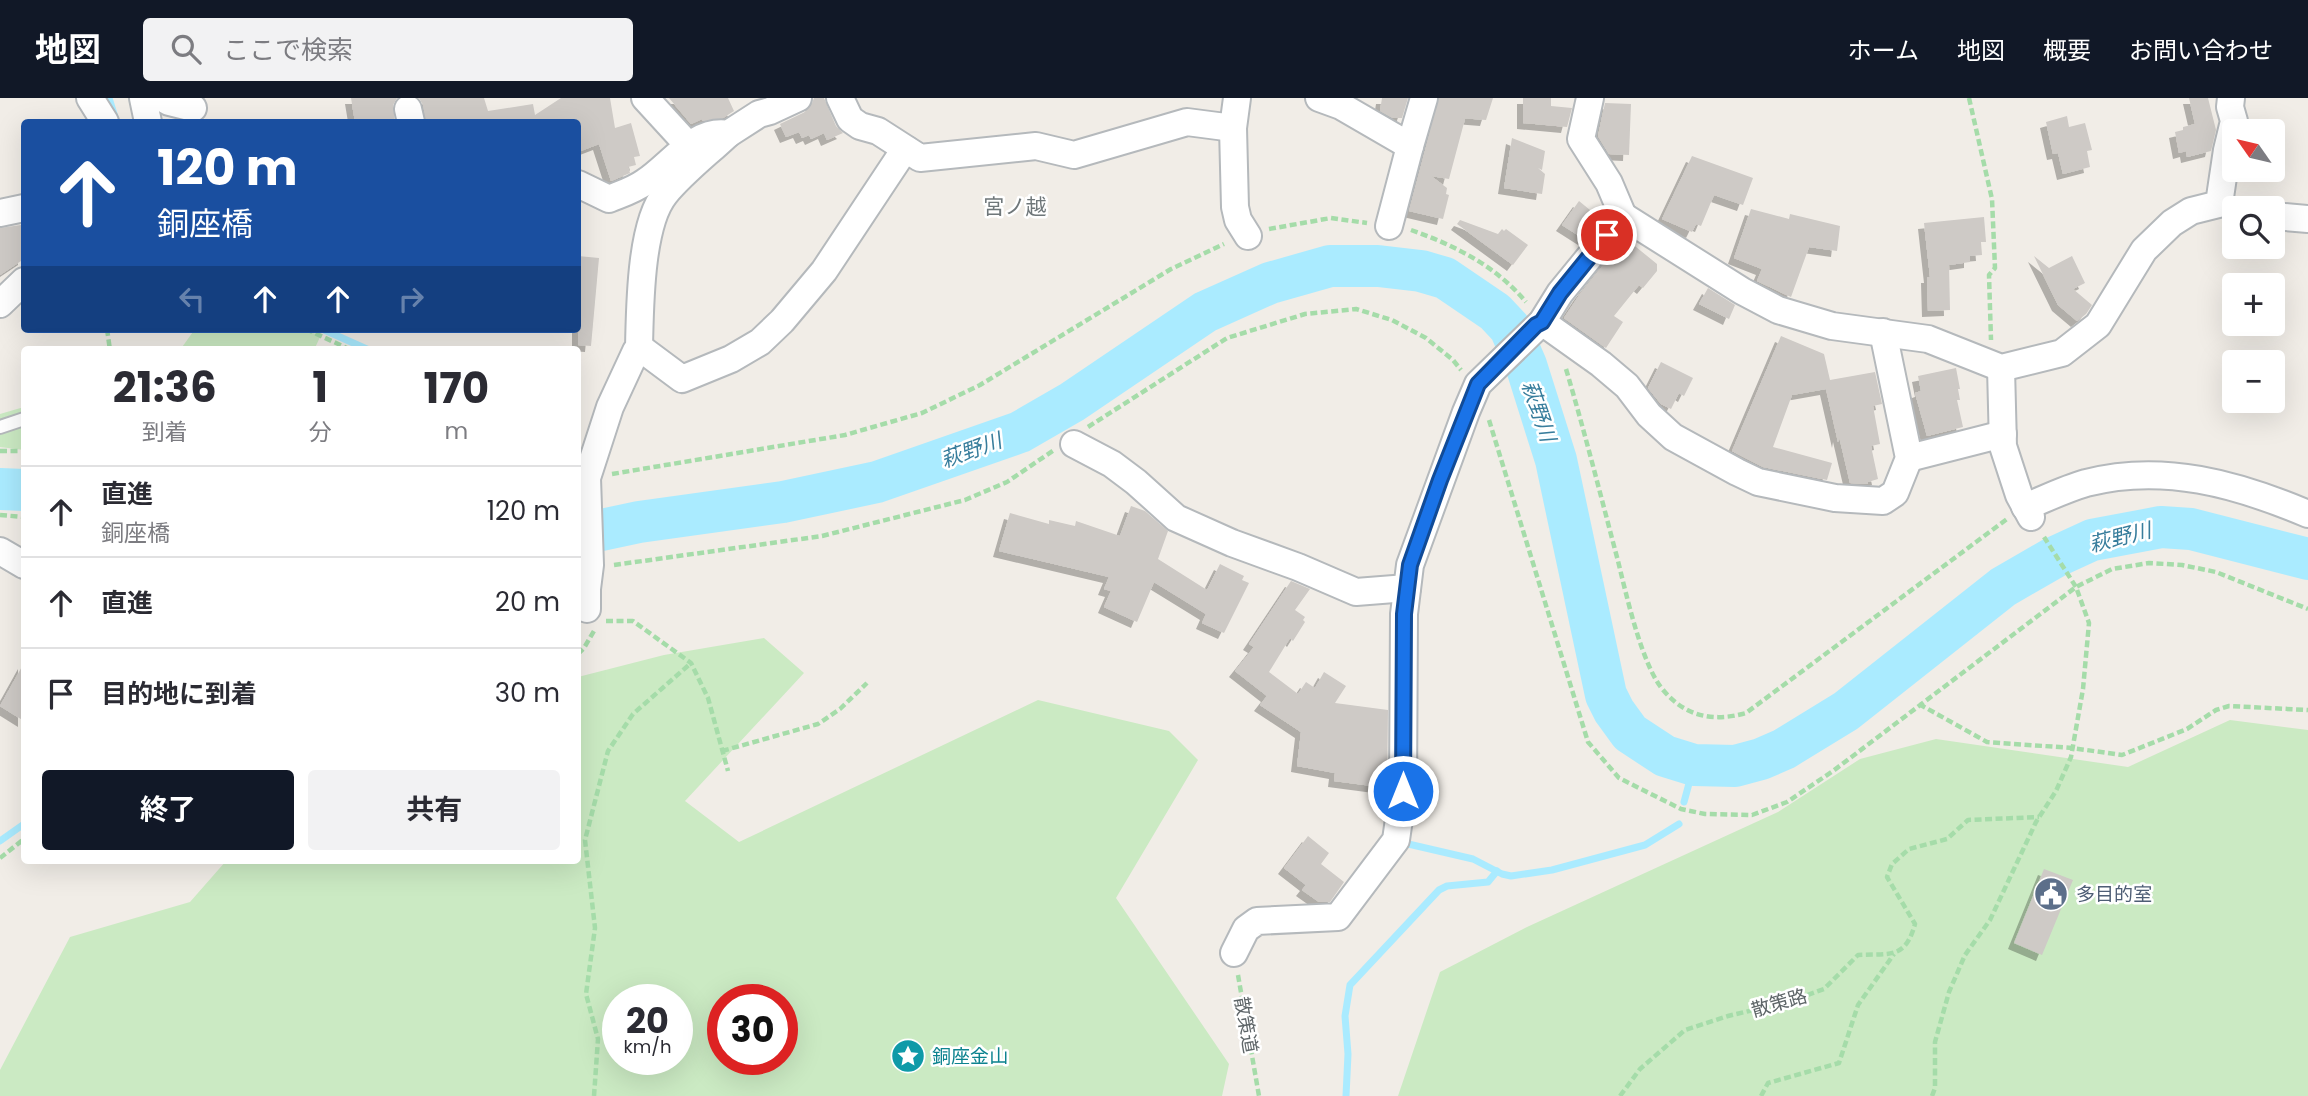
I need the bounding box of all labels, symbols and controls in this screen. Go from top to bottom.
search box [143,18,633,81]
text: 地図 [35,26,101,73]
icon: search [167,30,205,68]
text: ここで検索 [223,32,353,68]
text: ホーム [1848,34,1919,67]
text: 地図 [1957,34,2005,67]
text: 概要 [2043,34,2091,67]
text: お問い合わせ [2129,34,2273,67]
north arrow [2222,119,2286,182]
map controls [2222,119,2285,413]
text: 120 m [157,134,298,202]
icon: ahead [42,147,133,238]
district label: 宮ノ越 [984,192,1047,221]
button: search [2222,196,2285,259]
text: 銅座橋 [157,201,253,246]
pin [1577,205,1637,265]
icon: arrive [1588,216,1626,254]
button: + [2222,273,2285,336]
icon: left [173,280,211,318]
icon: ahead [246,280,284,318]
icon: ahead [319,280,357,318]
icon: right [392,280,430,318]
button: − [2222,350,2285,413]
text: 21:36 [113,358,217,417]
text: 1 [312,358,328,417]
text: 170 [423,359,489,418]
water label: 萩野川 [1515,376,1564,447]
text: m [444,415,468,447]
text: 到着 [142,416,188,448]
text: 分 [309,416,332,448]
water label: 萩野川 [936,425,1007,474]
text: 直進 [101,476,153,512]
icon: ahead [42,493,80,531]
text: 120 m [487,493,560,529]
water label: 萩野川 [2086,515,2156,559]
text: 銅座橋 [101,517,170,549]
icon: ahead [42,584,80,622]
text: 20 m [495,584,560,620]
text: 直進 [101,585,153,621]
icon: arrive [42,675,80,713]
text: 30 m [495,675,560,711]
text: 目的地に到着 [101,676,257,712]
position arrow [1366,754,1440,828]
button: 終了 [42,770,294,850]
button: 共有 [308,770,560,850]
public building icon: 多目的室 [2032,875,2070,913]
place label: 多目的室 [2076,881,2152,908]
street label: 散策路 [1748,982,1810,1024]
speed limit sign: 30 [707,984,798,1075]
street label: 散策道 [1228,995,1264,1055]
text: 20 [626,996,669,1045]
text: km/h [624,1034,671,1059]
place icon: 銅座金山 [889,1037,927,1075]
place label: 銅座金山 [932,1043,1008,1070]

